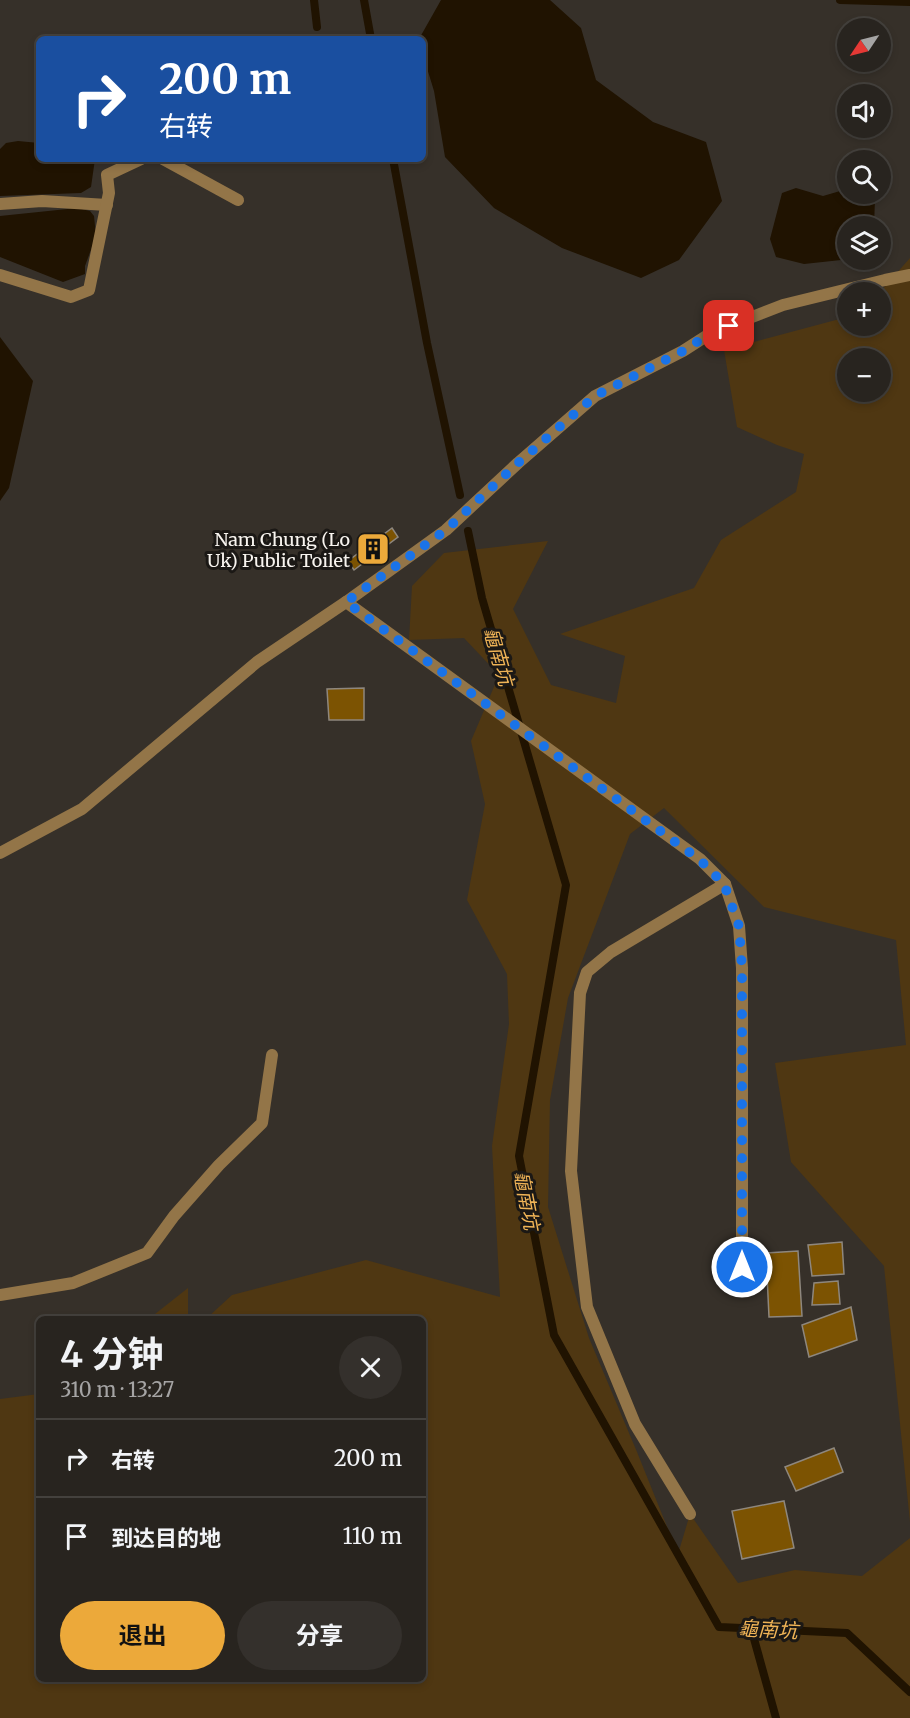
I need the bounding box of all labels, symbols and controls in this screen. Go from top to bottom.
north arrow [837,18,891,72]
map controls [837,18,891,402]
text: 200 m [159,53,291,105]
icon: right [60,60,138,138]
button: sound [837,84,891,138]
text: 右转 [159,109,213,143]
button: search [837,150,891,204]
button: layers [837,216,891,270]
button: + [837,282,891,336]
pin [703,300,754,351]
icon: arrive [712,309,745,342]
button: − [837,348,891,402]
place label: Nam Chung (Lo Uk) Public Toilet [207,528,350,572]
building icon: Nam Chung (Lo Uk) Public Toilet [355,531,391,567]
water label: 龜南坑 [479,624,520,691]
water label: 龜南坑 [509,1168,546,1235]
position arrow [710,1235,774,1299]
text: 4 分钟 [60,1332,163,1377]
button: close [339,1336,402,1399]
text: 310 m · 13:27 [60,1377,174,1402]
icon: right [60,1442,93,1475]
text: 200 m [334,1444,402,1472]
text: 右转 [111,1446,155,1474]
icon: arrive [60,1520,93,1553]
text: 110 m [343,1522,402,1550]
text: 到达目的地 [111,1524,221,1552]
button: 退出 [60,1601,225,1670]
button: 分享 [237,1601,402,1670]
water label: 龜南坑 [737,1615,802,1643]

